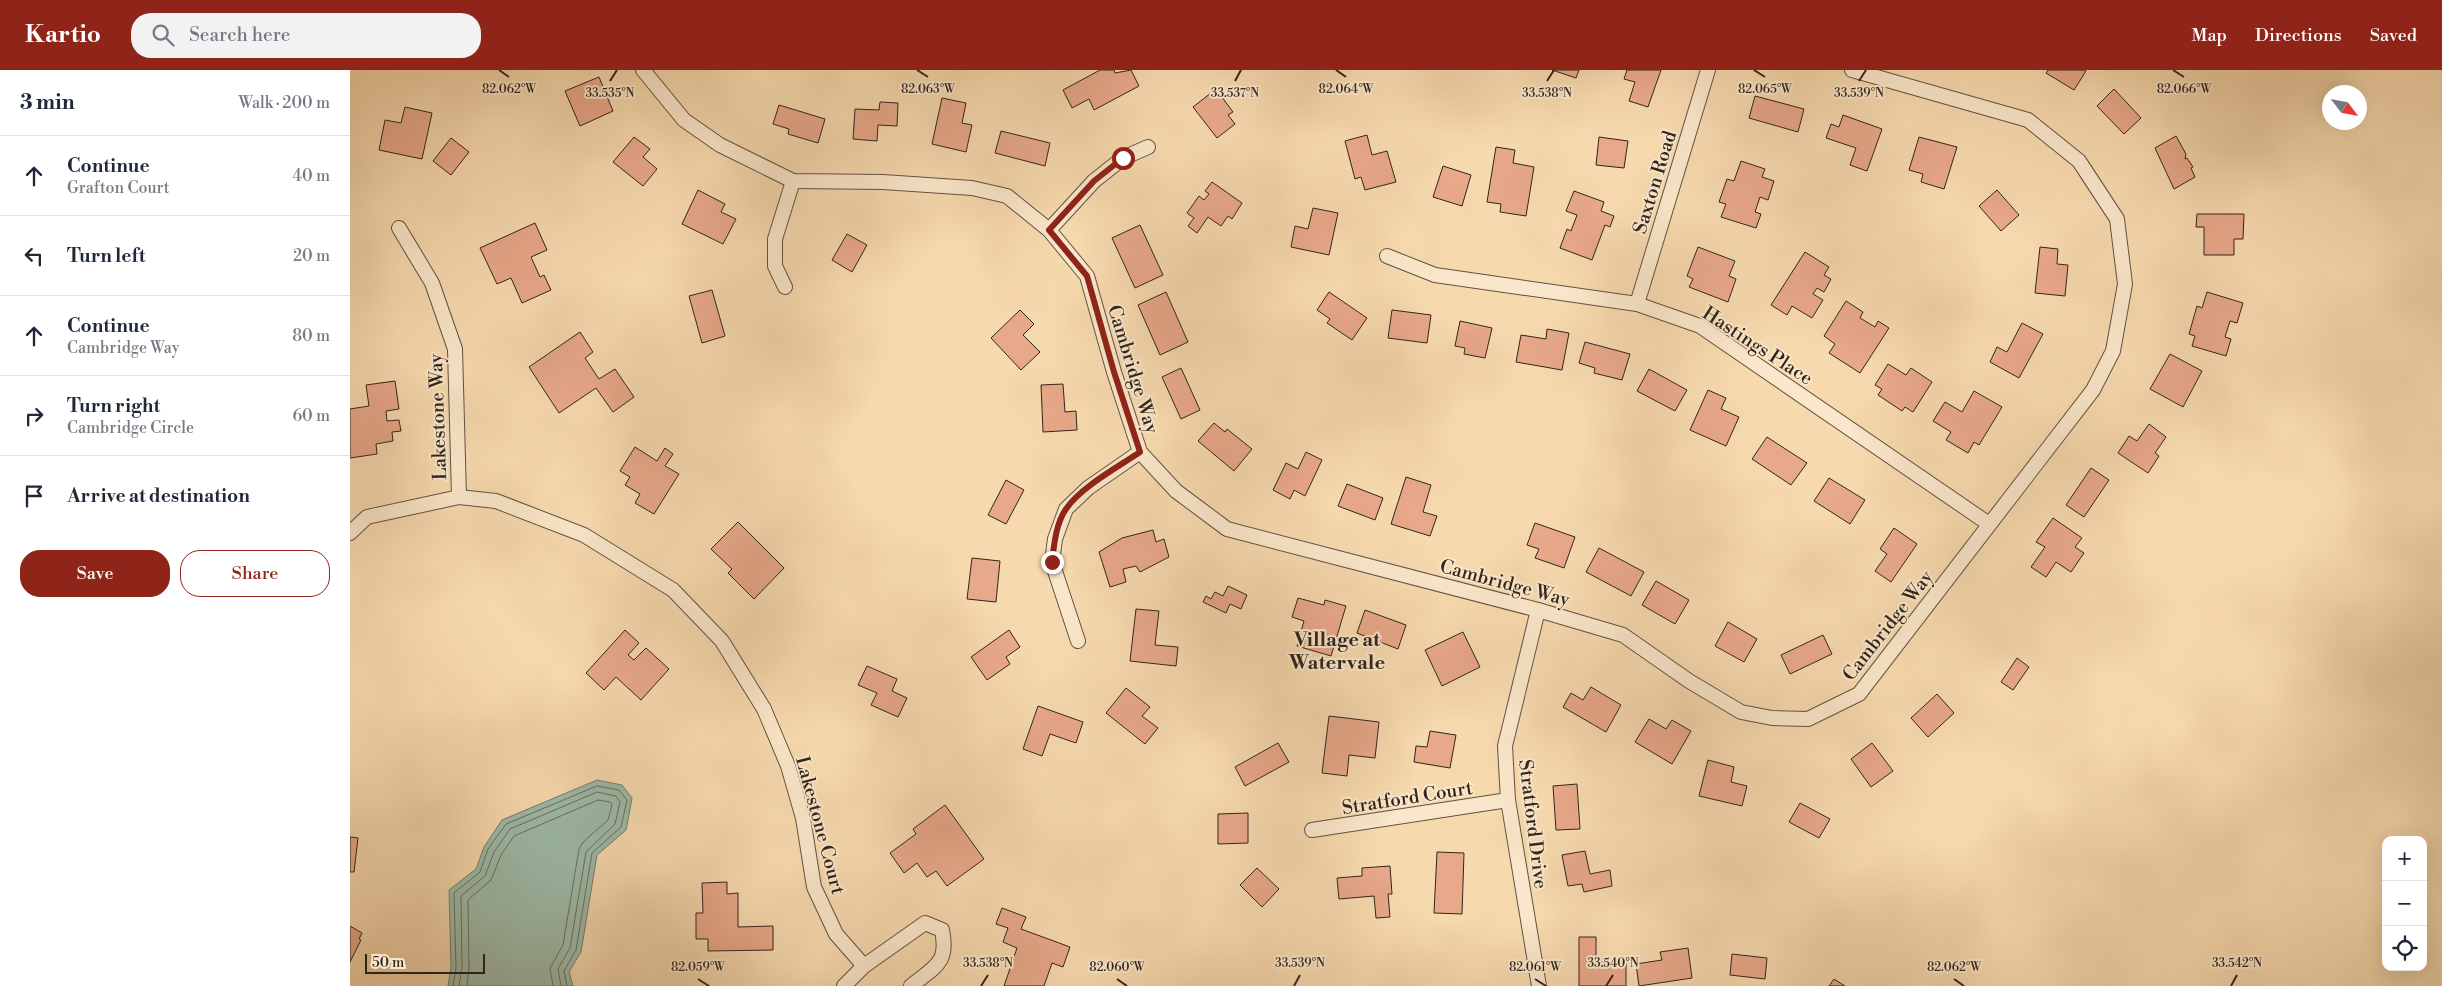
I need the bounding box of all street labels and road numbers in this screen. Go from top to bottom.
street label: Saxton Road [1628,128,1682,237]
street label: Hastings Place [1698,301,1817,391]
street label: Cambridge Way [1102,302,1164,437]
street label: Lakestone Way [424,352,452,481]
street label: Cambridge Way [1437,554,1573,612]
street label: Cambridge Way [1837,565,1939,686]
street label: Lakestone Court [790,754,850,897]
street label: Stratford Drive [1513,758,1553,890]
street label: Stratford Court [1340,776,1475,820]

